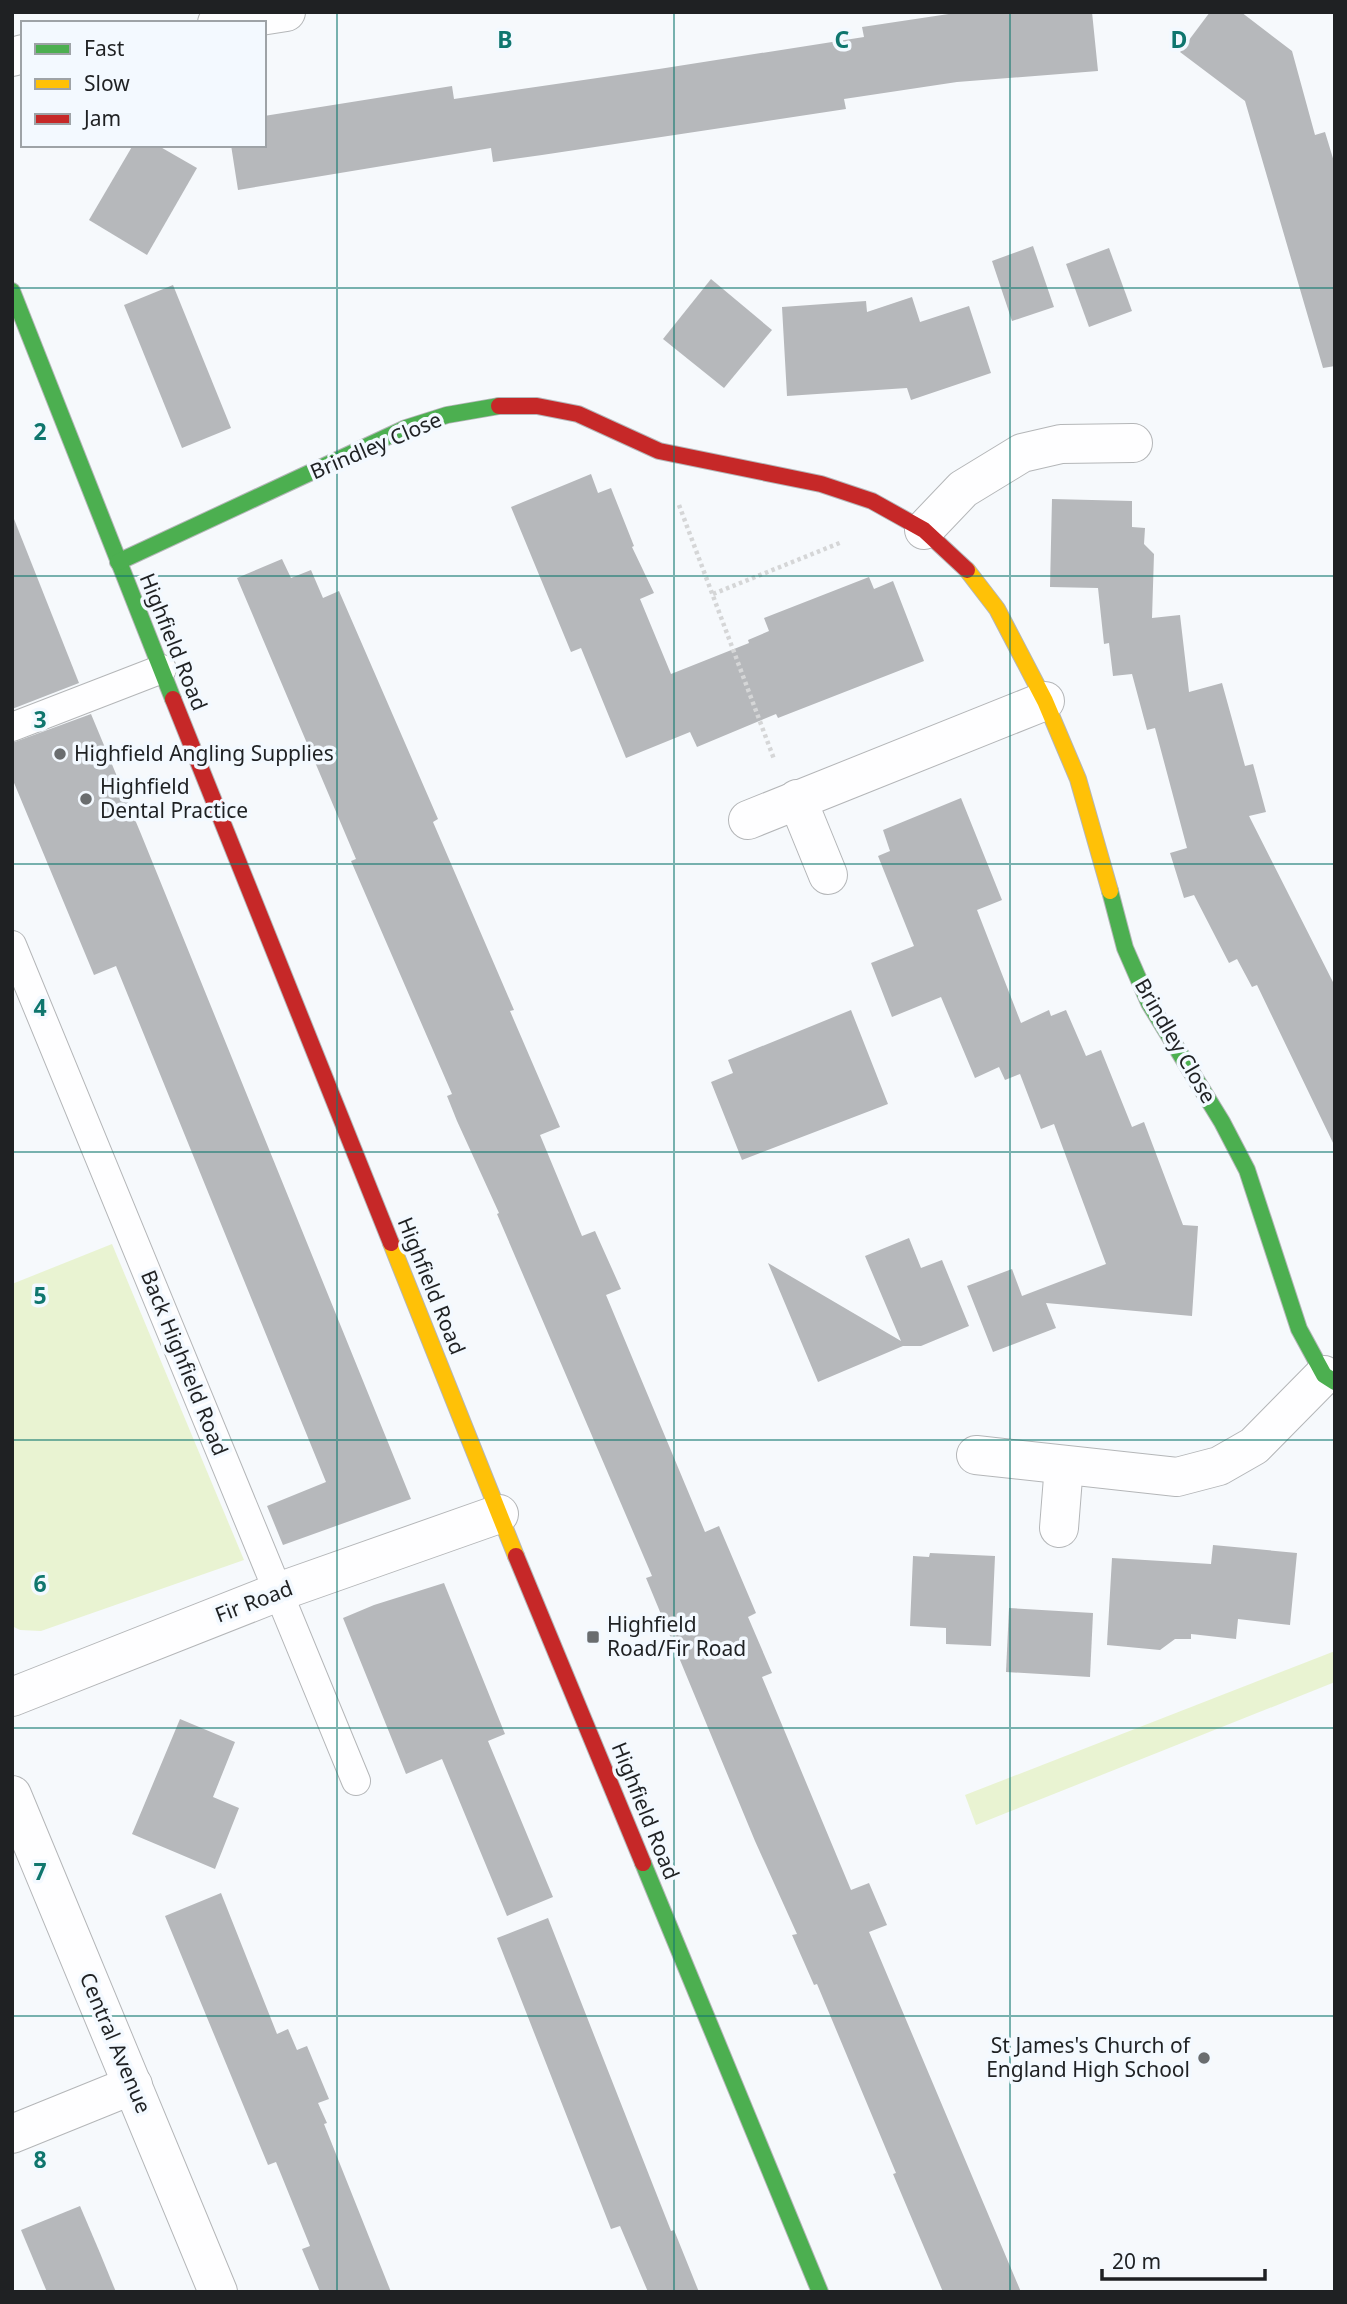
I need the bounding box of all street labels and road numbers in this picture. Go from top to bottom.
street label: Brindley Close [306,405,445,485]
street label: Highfield Road [134,569,214,714]
street label: Brindley Close [1129,973,1223,1108]
street label: Highfield Road [392,1213,472,1358]
street label: Back Highfield Road [135,1266,235,1460]
street label: Fir Road [211,1573,296,1629]
street label: Highfield Road [606,1738,686,1883]
street label: Central Avenue [74,1968,158,2117]

